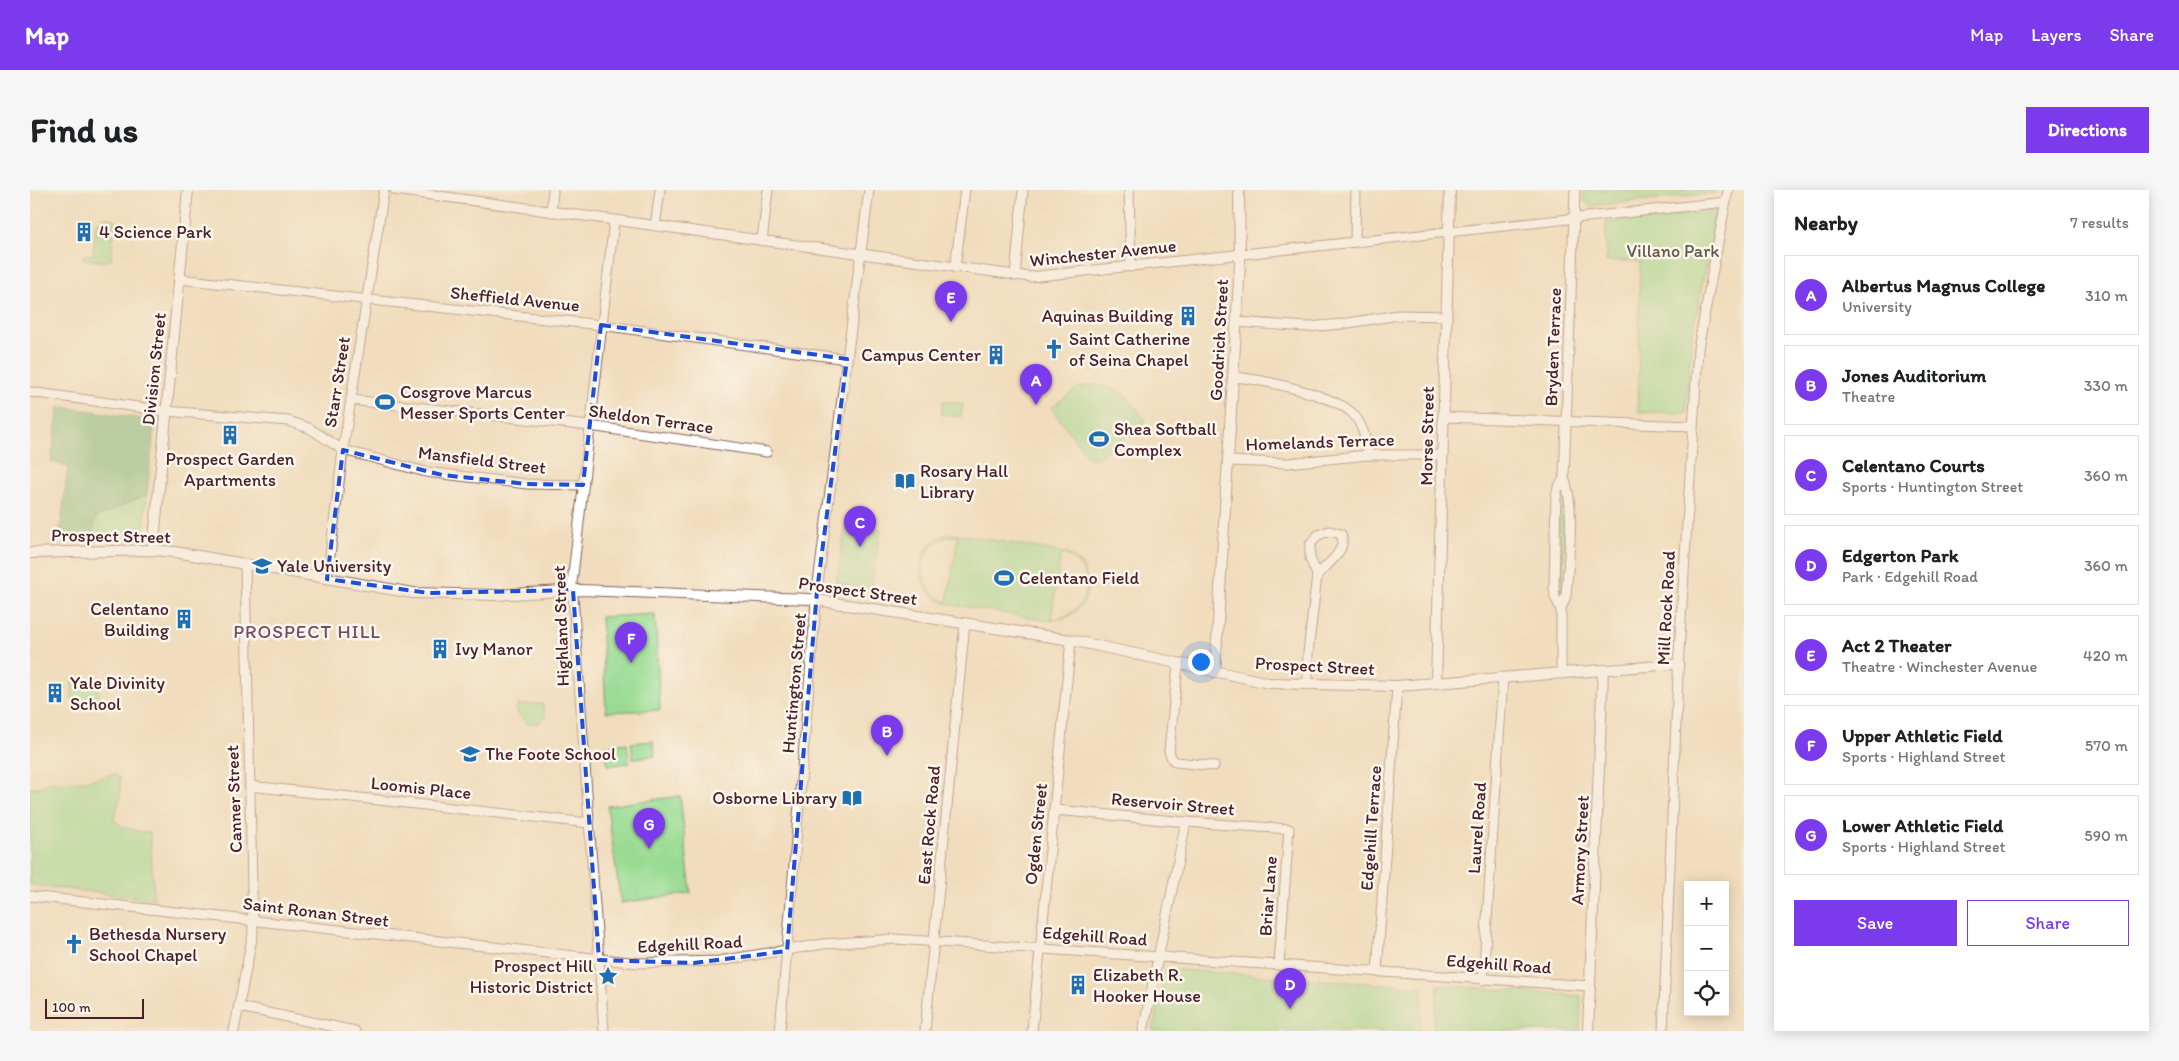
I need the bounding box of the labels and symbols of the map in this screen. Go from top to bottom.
building icon: 4 Science Park [73,221,95,243]
place label: 4 Science Park [99,221,212,243]
street label: Winchester Avenue [1029,234,1177,272]
park label: Villano Park [1626,240,1720,262]
street label: Goodrich Street [1205,278,1233,402]
street label: Sheffield Avenue [449,281,581,317]
pin: E [935,281,967,322]
street label: Bryden Terrace [1540,287,1566,407]
place label: Aquinas Building [1042,305,1174,327]
building icon: Aquinas Building [1177,305,1199,327]
street label: Division Street [137,311,171,426]
place label: Saint Catherine of Seina Chapel [1069,328,1190,371]
street label: Starr Street [319,335,355,429]
church icon: Saint Catherine of Seina Chapel [1043,338,1065,360]
place label: Campus Center [861,344,982,366]
building icon: Campus Center [985,344,1007,366]
pin: A [1020,364,1052,405]
place label: Cosgrove Marcus Messer Sports Center [400,381,566,424]
street label: Morse Street [1415,386,1439,486]
sports icon: Cosgrove Marcus Messer Sports Center [374,391,396,413]
street label: Sheldon Terrace [587,399,715,439]
place label: Shea Softball Complex [1114,418,1217,461]
building icon: Prospect Garden Apartments [219,424,241,446]
sports icon: Shea Softball Complex [1088,428,1110,450]
street label: Homelands Terrace [1245,428,1395,456]
street label: Mansfield Street [417,441,547,479]
place label: Prospect Garden Apartments [166,448,295,491]
place label: Rosary Hall Library [920,460,1008,503]
library icon: Rosary Hall Library [894,470,916,492]
pin: C [844,506,876,547]
street label: Prospect Street [51,524,171,548]
street label: Mill Rock Road [1652,550,1680,666]
school or university icon: Yale University [251,555,273,577]
place label: Yale University [277,555,392,577]
street label: Highland Street [548,565,574,687]
sports icon: Celentano Field [993,567,1015,589]
place label: Celentano Field [1019,567,1139,589]
street label: Prospect Street [797,572,919,610]
place label: Celentano Building [90,598,170,641]
building icon: Celentano Building [173,608,195,630]
street label: Huntington Street [777,612,811,754]
district label: PROSPECT HILL [233,620,381,643]
pin: F [615,622,647,663]
building icon: Ivy Manor [429,638,451,660]
place label: Ivy Manor [455,638,533,660]
your location [1188,649,1214,675]
street label: Prospect Street [1255,652,1376,680]
place label: Yale Divinity School [70,672,166,715]
building icon: Yale Divinity School [44,682,66,704]
pin: B [871,715,903,756]
school or university icon: The Foote School [459,743,481,765]
place label: The Foote School [485,743,616,765]
street label: Canner Street [221,744,247,853]
street label: East Rock Road [913,764,945,885]
street label: Edgehill Terrace [1356,765,1386,891]
street label: Loomis Place [370,772,472,804]
street label: Laurel Road [1463,781,1491,875]
street label: Ogden Street [1020,782,1052,886]
place label: Osborne Library [712,787,838,809]
library icon: Osborne Library [841,787,863,809]
street label: Reservoir Street [1110,788,1236,820]
street label: Armory Street [1566,794,1594,905]
pin: G [633,808,665,849]
street label: Briar Lane [1254,855,1282,937]
street label: Saint Ronan Street [242,892,391,932]
street label: Edgehill Road [1042,921,1148,951]
place label: Bethesda Nursery School Chapel [89,923,227,966]
street label: Edgehill Road [637,930,743,958]
church icon: Bethesda Nursery School Chapel [63,933,85,955]
street label: Edgehill Road [1446,949,1552,979]
place label: Prospect Hill Historic District [470,955,593,998]
place label: Elizabeth R. Hooker House [1093,964,1201,1007]
place icon: Prospect Hill Historic District [597,965,619,987]
pin: D [1274,968,1306,1009]
building icon: Elizabeth R. Hooker House [1067,974,1089,996]
scale bar [45,996,144,1019]

